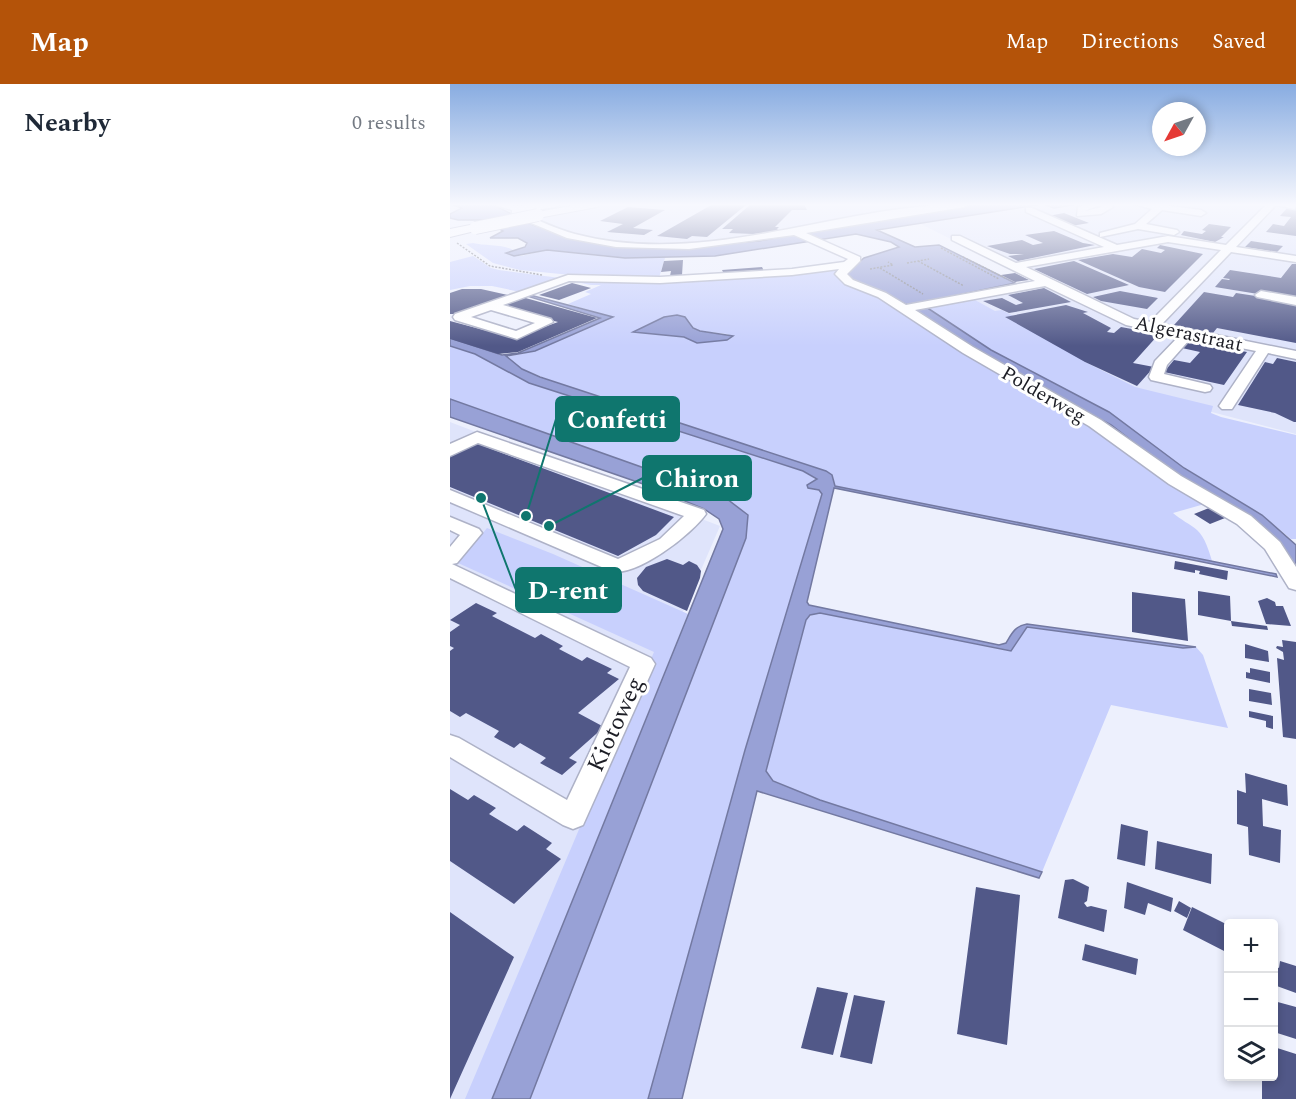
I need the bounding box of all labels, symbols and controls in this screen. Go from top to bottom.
text: Map [30,21,89,64]
text: Map [1006,26,1048,58]
text: Directions [1081,26,1179,58]
text: Saved [1212,26,1266,58]
north arrow [1152,102,1206,156]
text: Nearby [24,103,110,143]
text: 0 results [352,108,426,138]
street label: Algerastraat [1132,308,1245,360]
street label: Polderweg [996,359,1091,431]
callout: Confetti [556,397,679,441]
text: Confetti [567,400,667,440]
callout: Chiron [643,456,751,500]
text: Chiron [655,459,739,499]
callout: D-rent [516,568,621,612]
text: D-rent [528,571,608,611]
street label: Kiotoweg [578,671,654,778]
map controls [1224,919,1278,1081]
button: + [1224,919,1278,973]
button: − [1224,973,1278,1027]
button: layers [1224,1027,1278,1081]

